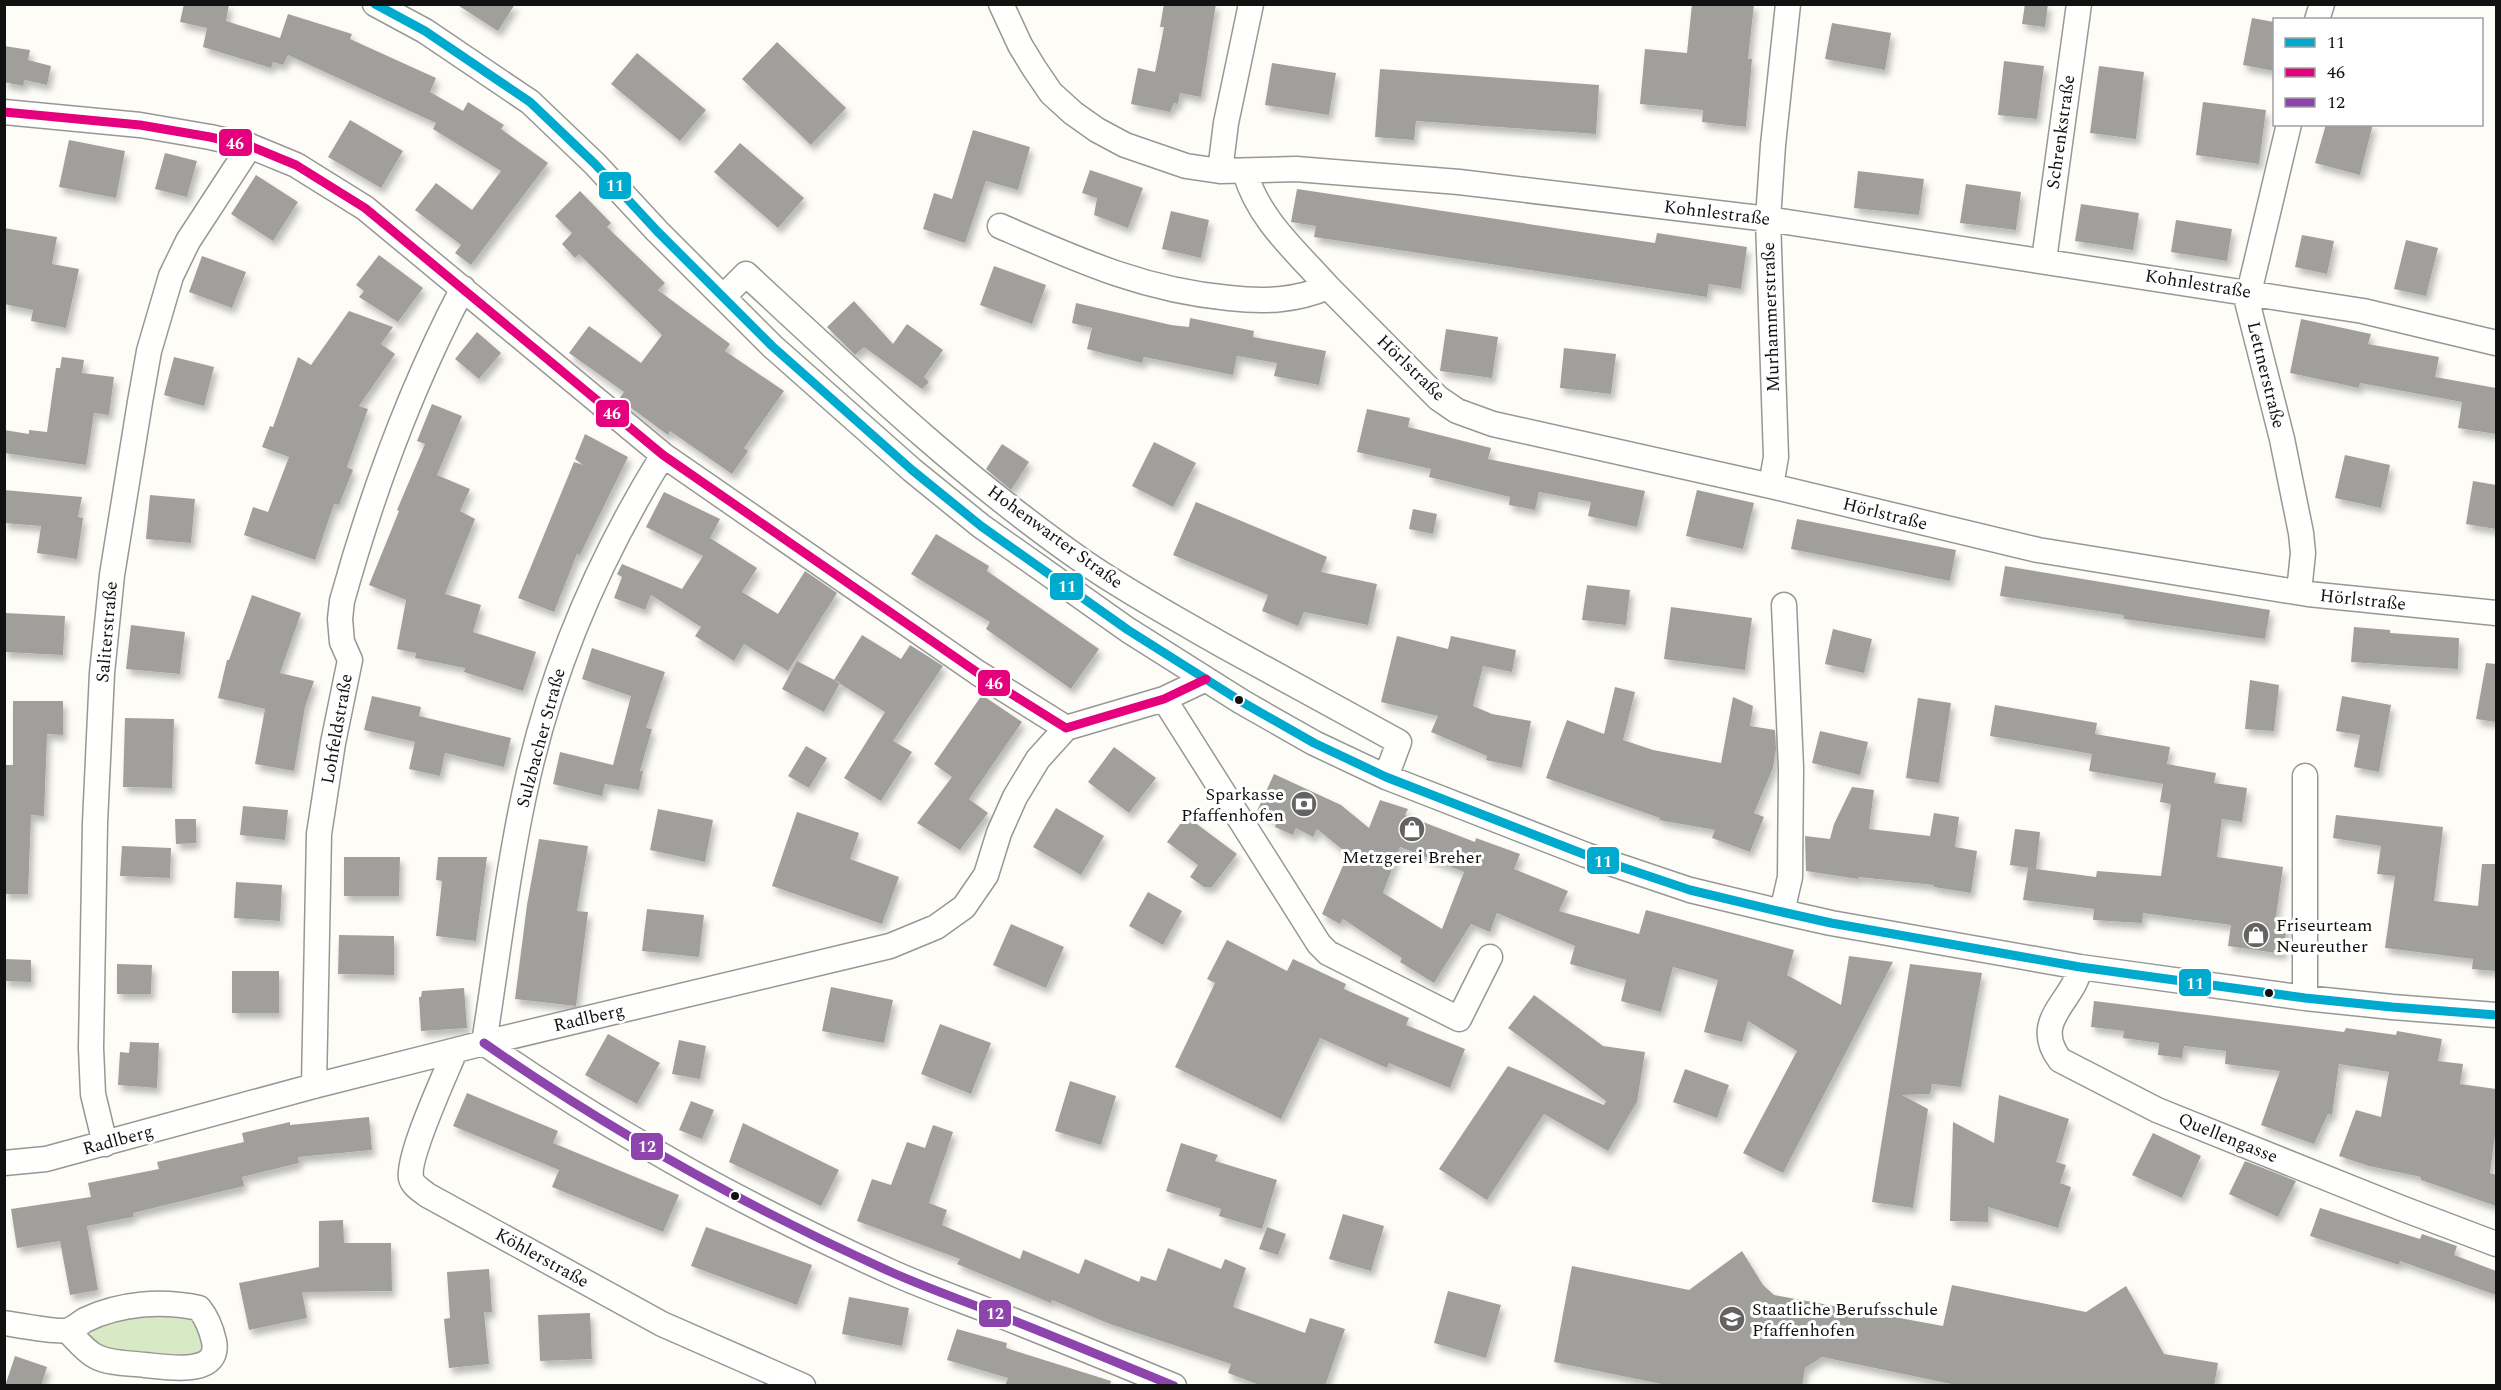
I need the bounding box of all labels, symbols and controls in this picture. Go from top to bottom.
legend [2273,18,2483,126]
text: 11 [2327,29,2345,56]
text: 46 [2327,59,2345,86]
street label: Schrenkstraße [2040,73,2082,191]
text: 12 [2327,89,2345,116]
line badge: 46 [218,128,253,157]
text: 46 [226,132,244,156]
line badge: 11 [598,171,632,200]
text: 11 [606,174,624,198]
street label: Kohnlestraße [1662,193,1772,233]
street label: Murhammerstraße [1755,241,1787,393]
street label: Kohnlestraße [2143,262,2253,306]
street label: Lettnerstraße [2240,319,2292,431]
street label: Hörlstraße [1370,328,1452,408]
line badge: 46 [595,399,630,428]
text: 46 [603,402,621,426]
street label: Hohenwarter Straße [982,478,1128,596]
street label: Hörlstraße [1840,490,1930,538]
line badge: 11 [1049,572,1084,601]
text: 11 [1058,575,1076,599]
street label: Saliterstraße [89,580,125,684]
street label: Hörlstraße [2319,582,2407,618]
street label: Sulzbacher Straße [509,665,573,811]
line badge: 46 [977,669,1011,697]
street label: Lohfeldstraße [314,672,360,786]
text: 46 [985,672,1003,696]
unlabelled marker [1233,694,1245,706]
place label: Sparkasse Pfaffenhofen [1181,781,1284,829]
bank icon: Sparkasse Pfaffenhofen [1289,789,1319,819]
shop icon: Metzgerei Breher [1397,814,1427,844]
place label: Metzgerei Breher [1342,844,1482,871]
line badge: 11 [1586,846,1620,875]
text: 11 [1594,850,1612,874]
place label: Friseurteam Neureuther [2276,912,2372,960]
shop icon: Friseurteam Neureuther [2241,920,2271,950]
line badge: 11 [2178,968,2212,997]
text: 11 [2186,972,2204,996]
unlabelled marker [2263,987,2275,999]
street label: Radlberg [551,997,627,1039]
street label: Quellengasse [2174,1106,2282,1170]
street label: Radlberg [80,1118,156,1162]
line badge: 12 [630,1132,664,1161]
text: 12 [638,1135,656,1159]
unlabelled marker [729,1190,741,1202]
street label: Köhlerstraße [490,1221,594,1295]
place label: Staatliche Berufsschule Pfaffenhofen [1752,1296,1938,1344]
line badge: 12 [978,1299,1012,1328]
text: 12 [986,1302,1004,1326]
school or university icon: Staatliche Berufsschule Pfaffenhofen [1717,1304,1747,1334]

